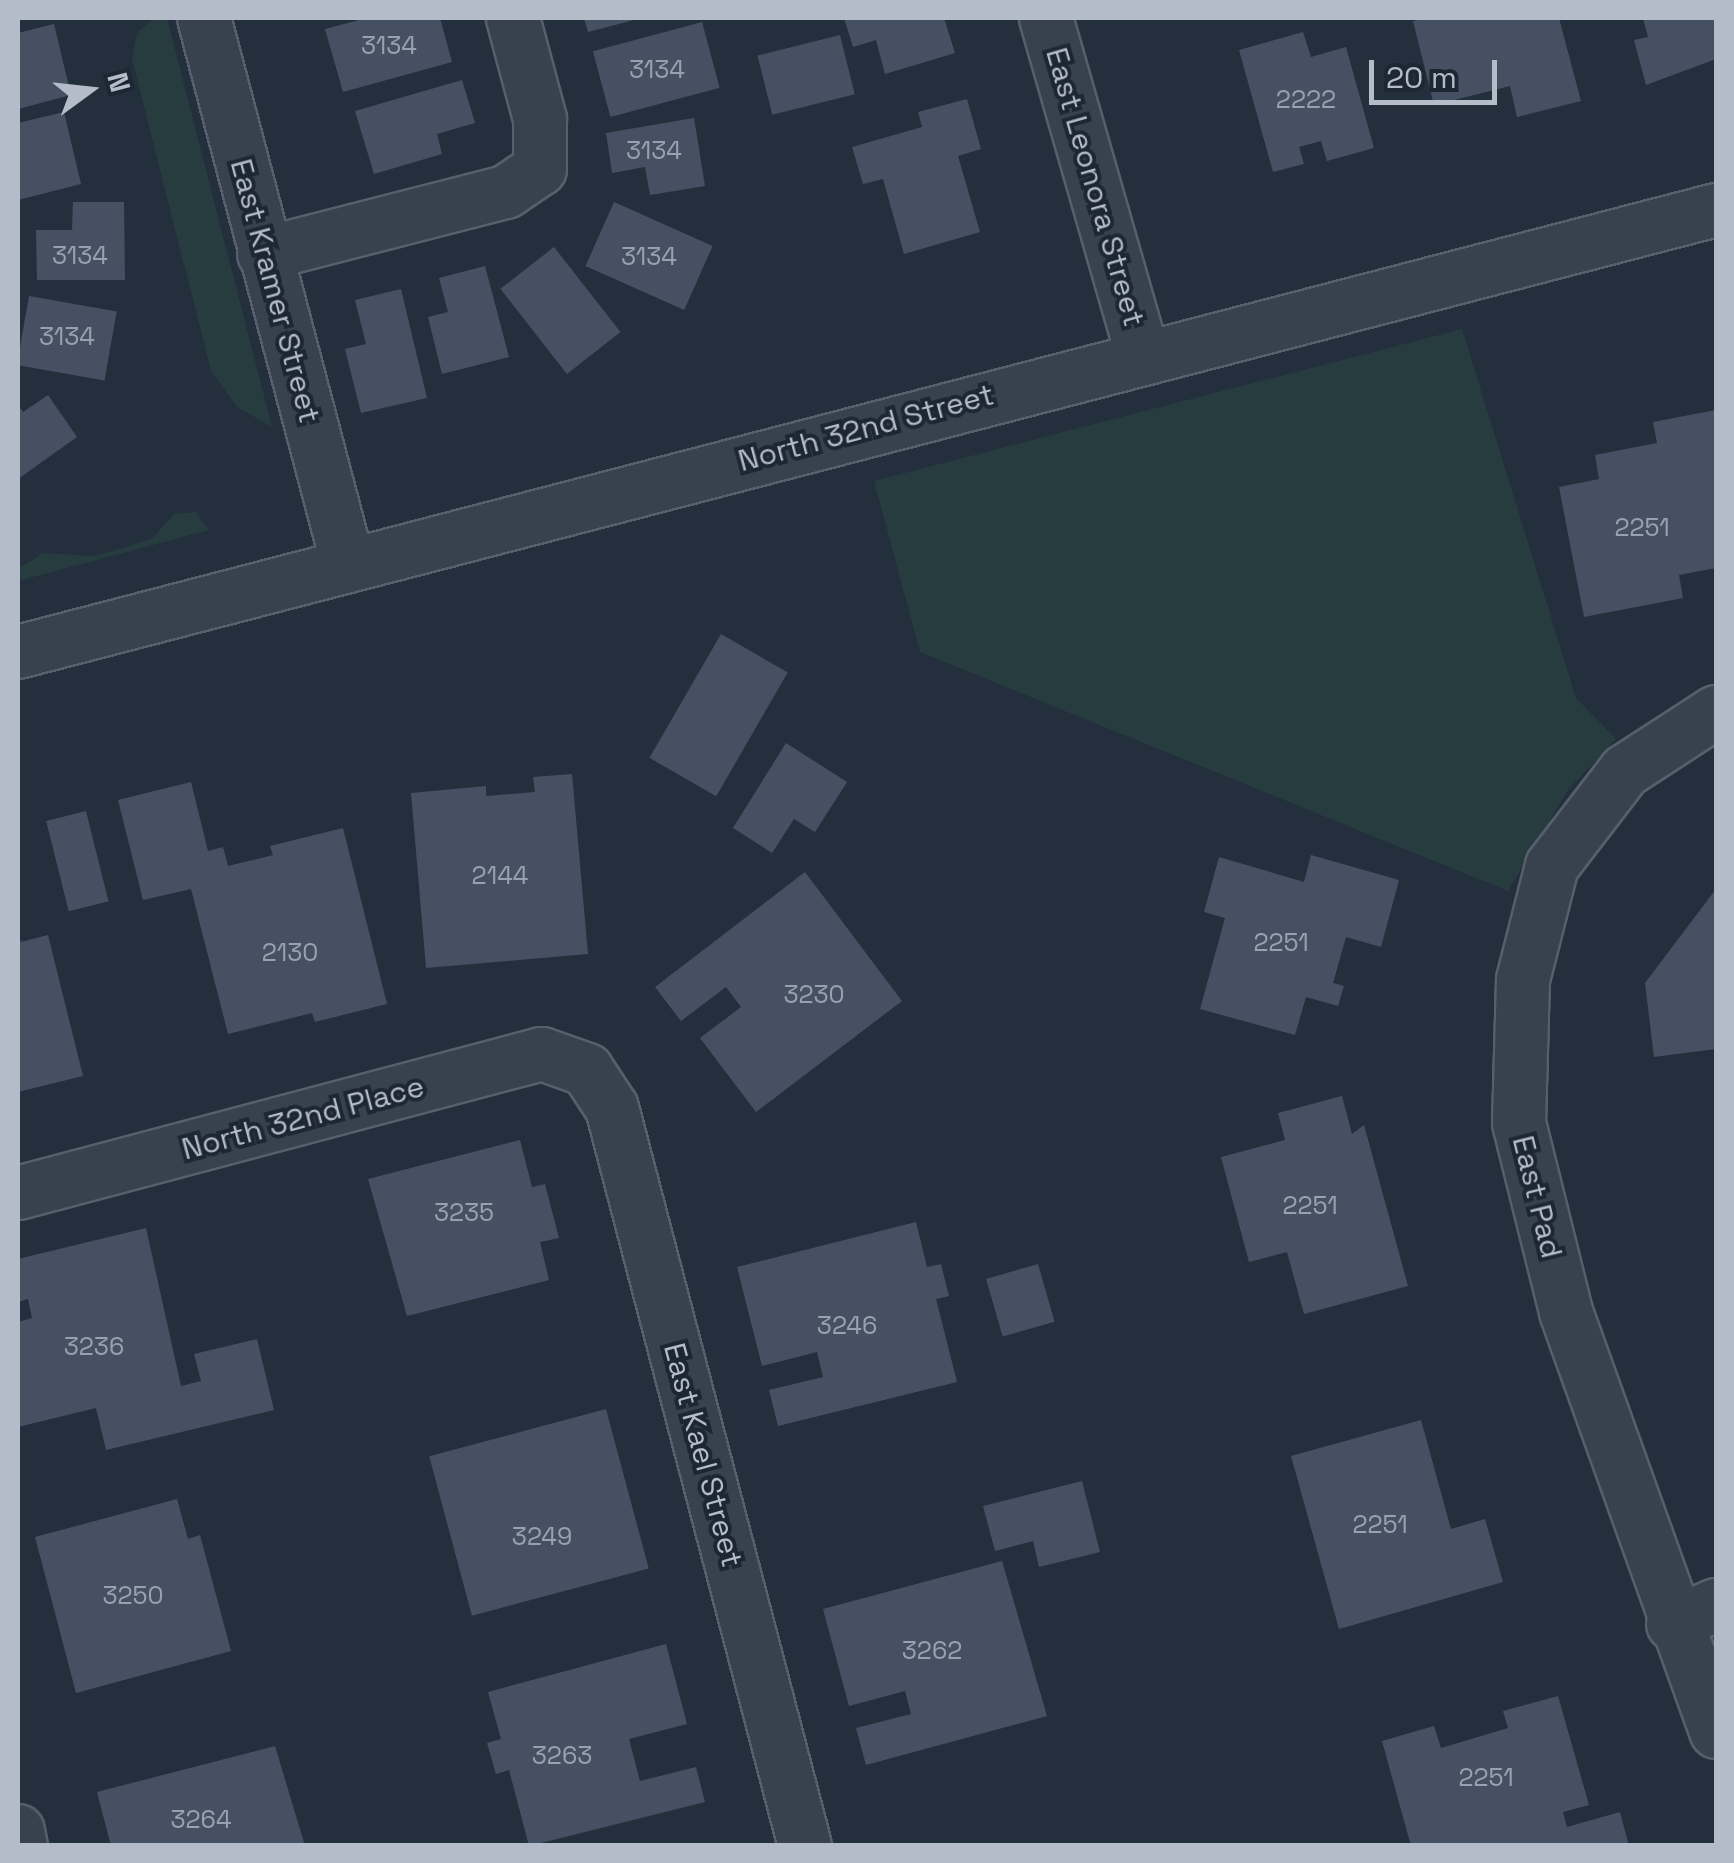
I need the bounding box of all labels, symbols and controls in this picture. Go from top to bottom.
house number: 3134 [361,30,417,60]
north arrow [40,40,140,140]
scale bar [1374,40,1502,102]
street label: East Leonora Street [1038,44,1152,330]
house number: 3134 [629,54,685,84]
text: 20 m [1386,58,1457,97]
text: N [99,69,139,96]
house number: 2222 [1276,84,1336,114]
house number: 3134 [626,135,682,165]
street label: East Kramer Street [222,155,328,427]
house number: 3134 [52,240,108,270]
house number: 3134 [621,241,677,271]
house number: 3134 [39,321,95,351]
street label: North 32nd Street [734,377,998,479]
house number: 2251 [1614,512,1670,542]
house number: 2144 [472,860,528,890]
house number: 2251 [1253,927,1309,957]
house number: 2130 [262,937,318,967]
house number: 3230 [783,979,845,1009]
street label: North 32nd Place [178,1068,428,1168]
street label: East Pad [1504,1132,1570,1262]
house number: 2251 [1282,1190,1338,1220]
house number: 3235 [434,1197,494,1227]
house number: 3246 [817,1310,877,1340]
house number: 3236 [64,1331,124,1361]
street label: East Kael Street [656,1339,750,1571]
house number: 2251 [1352,1509,1408,1539]
house number: 3249 [512,1521,572,1551]
house number: 3250 [102,1580,164,1610]
house number: 3262 [902,1635,962,1665]
house number: 3263 [532,1740,592,1770]
house number: 2251 [1458,1762,1514,1792]
house number: 3264 [170,1804,232,1834]

